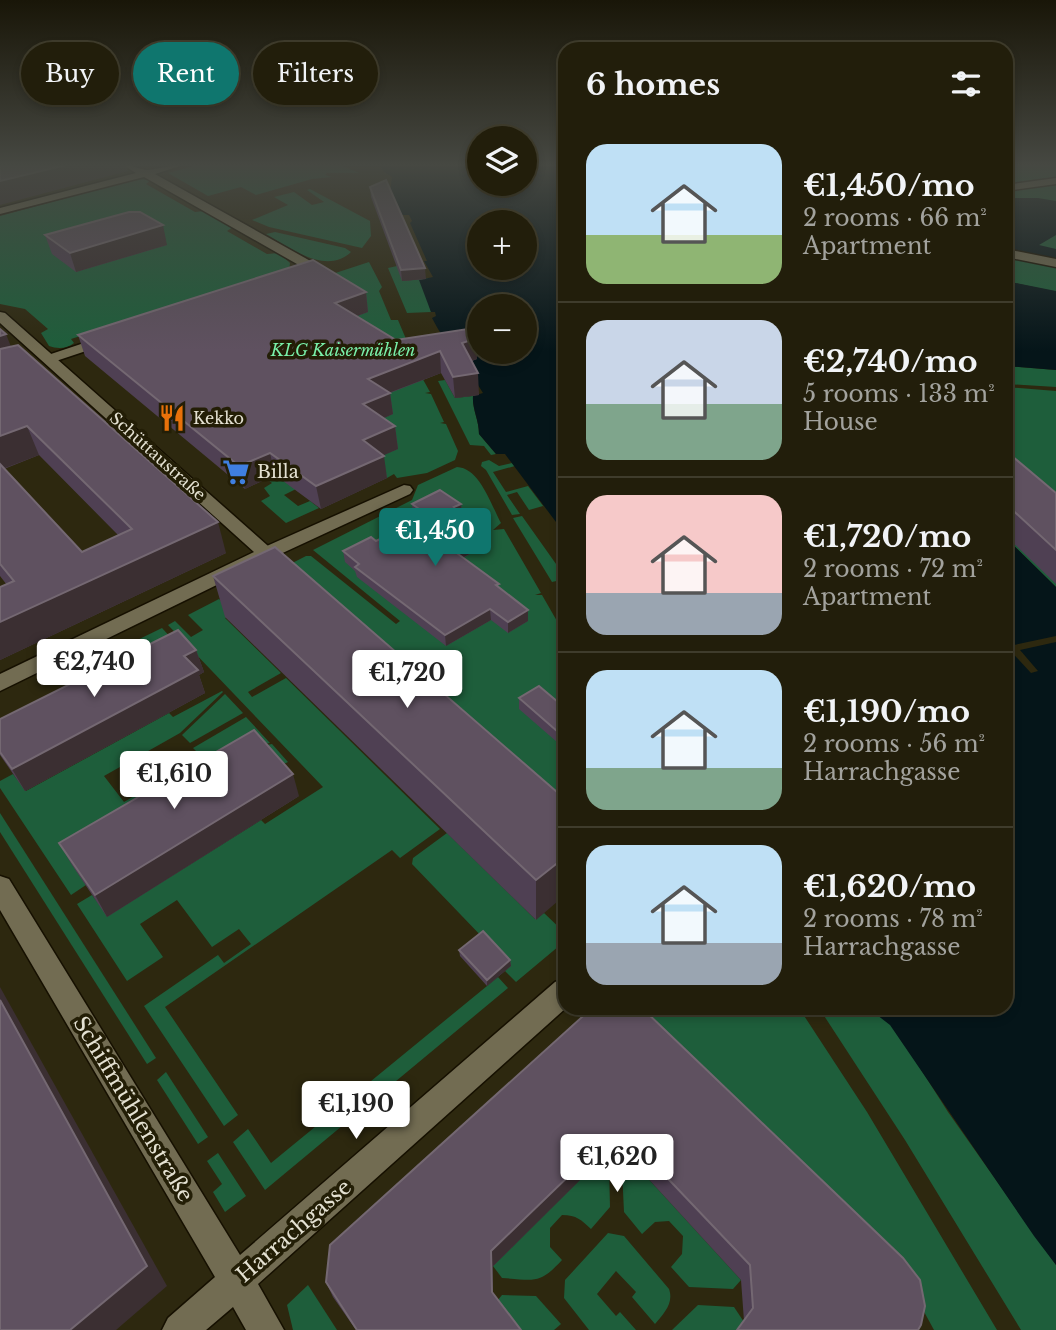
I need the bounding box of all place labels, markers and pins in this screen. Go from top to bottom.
restaurant icon: Kekko [157,403,187,433]
place label: Kekko [193,408,244,428]
supermarket icon: Billa [221,457,251,487]
place label: Billa [257,461,299,483]
pin: €1,450 [378,508,492,568]
pin: €2,740 [37,640,151,699]
pin: €1,720 [350,650,464,710]
pin: €1,610 [117,752,231,811]
pin: €1,190 [299,1082,413,1141]
pin: €1,620 [560,1134,674,1194]

